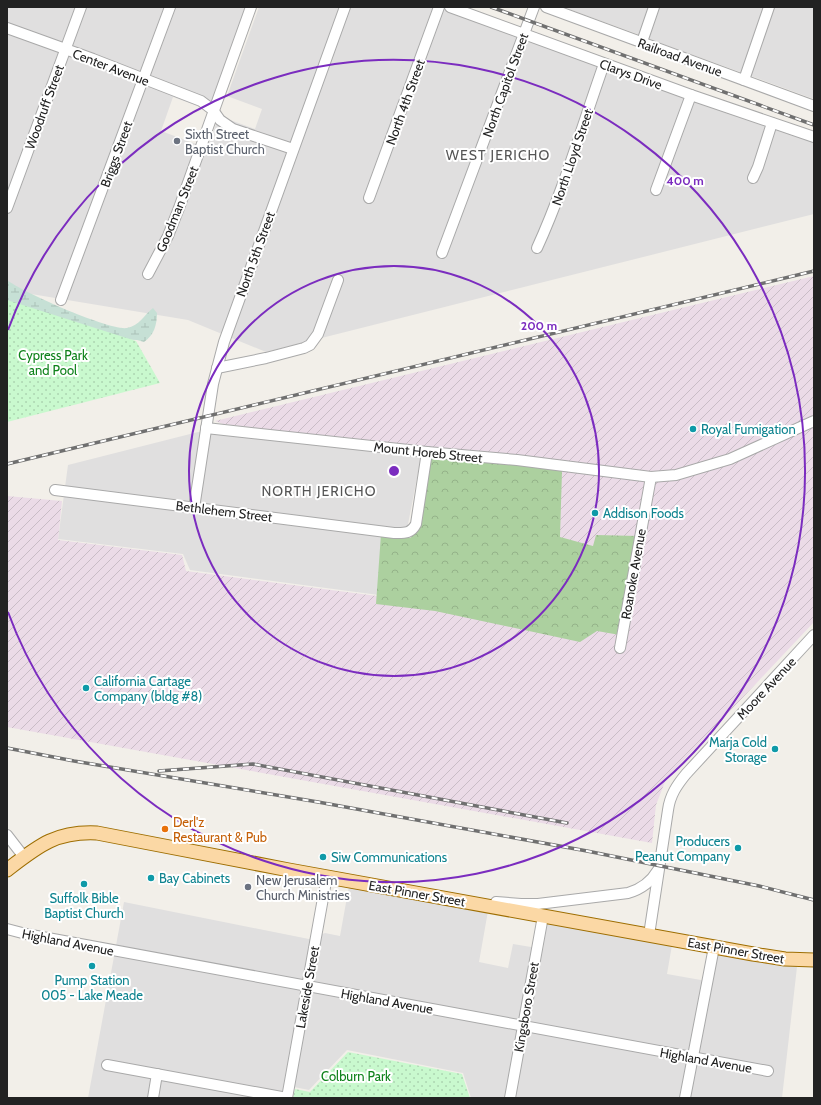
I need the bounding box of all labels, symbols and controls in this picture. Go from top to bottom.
street label: North Capitol Street [479,30,531,139]
street label: Railroad Avenue [636,34,725,80]
street label: Center Avenue [70,45,152,89]
street label: Clarys Drive [598,55,665,93]
street label: North 4th Street [382,56,428,147]
street label: Woodruff Street [21,62,67,152]
street label: North Lloyd Street [548,106,596,207]
street label: Briggs Street [97,118,136,189]
place label: Sixth Street Baptist Church [185,126,265,157]
marker: Sixth Street Baptist Church [172,136,182,146]
district label: WEST JERICHO [446,146,550,164]
street label: Goodman Street [152,163,202,254]
text: 400 m [666,173,704,188]
street label: North 5th Street [232,209,278,299]
text: 200 m [521,318,557,333]
park label: Cypress Park and Pool [18,347,88,378]
place label: Royal Fumigation [701,421,796,437]
marker: Royal Fumigation [688,424,698,434]
street label: Mount Horeb Street [373,438,484,466]
centre of rings [387,464,401,478]
district label: NORTH JERICHO [261,482,377,500]
street label: Bethlehem Street [175,497,274,525]
place label: Addison Foods [603,505,685,521]
marker: Addison Foods [590,508,600,518]
street label: Roanoke Avenue [617,527,649,621]
street label: Moore Avenue [733,653,799,723]
place label: California Cartage Company (bldg #8) [94,673,202,704]
marker: California Cartage Company (bldg #8) [81,683,91,693]
place label: Marja Cold Storage [709,734,767,765]
marker: Marja Cold Storage [770,744,780,754]
place label: Derl'z Restaurant & Pub [173,814,267,845]
marker: Derl'z Restaurant & Pub [160,824,170,834]
place label: Producers Peanut Company [635,833,731,864]
marker: Producers Peanut Company [733,843,743,853]
place label: Siw Communications [331,849,448,865]
marker: Siw Communications [318,852,328,862]
place label: Bay Cabinets [159,870,231,886]
place label: New Jerusalem Church Ministries [256,872,350,903]
marker: Bay Cabinets [146,873,156,883]
street label: East Pinner Street [367,877,467,909]
marker: Suffolk Bible Baptist Church [79,879,89,889]
marker: New Jerusalem Church Ministries [243,882,253,892]
place label: Suffolk Bible Baptist Church [44,890,124,921]
street label: Highland Avenue [21,925,116,959]
street label: East Pinner Street [686,934,786,966]
street label: Lakeside Street [292,944,322,1029]
street label: Kingsboro Street [510,960,542,1053]
marker: Pump Station 005 - Lake Meade [87,961,97,971]
place label: Pump Station 005 - Lake Meade [41,972,143,1003]
street label: Highland Avenue [340,985,435,1017]
street label: Highland Avenue [659,1044,754,1076]
park label: Colburn Park [321,1068,391,1084]

